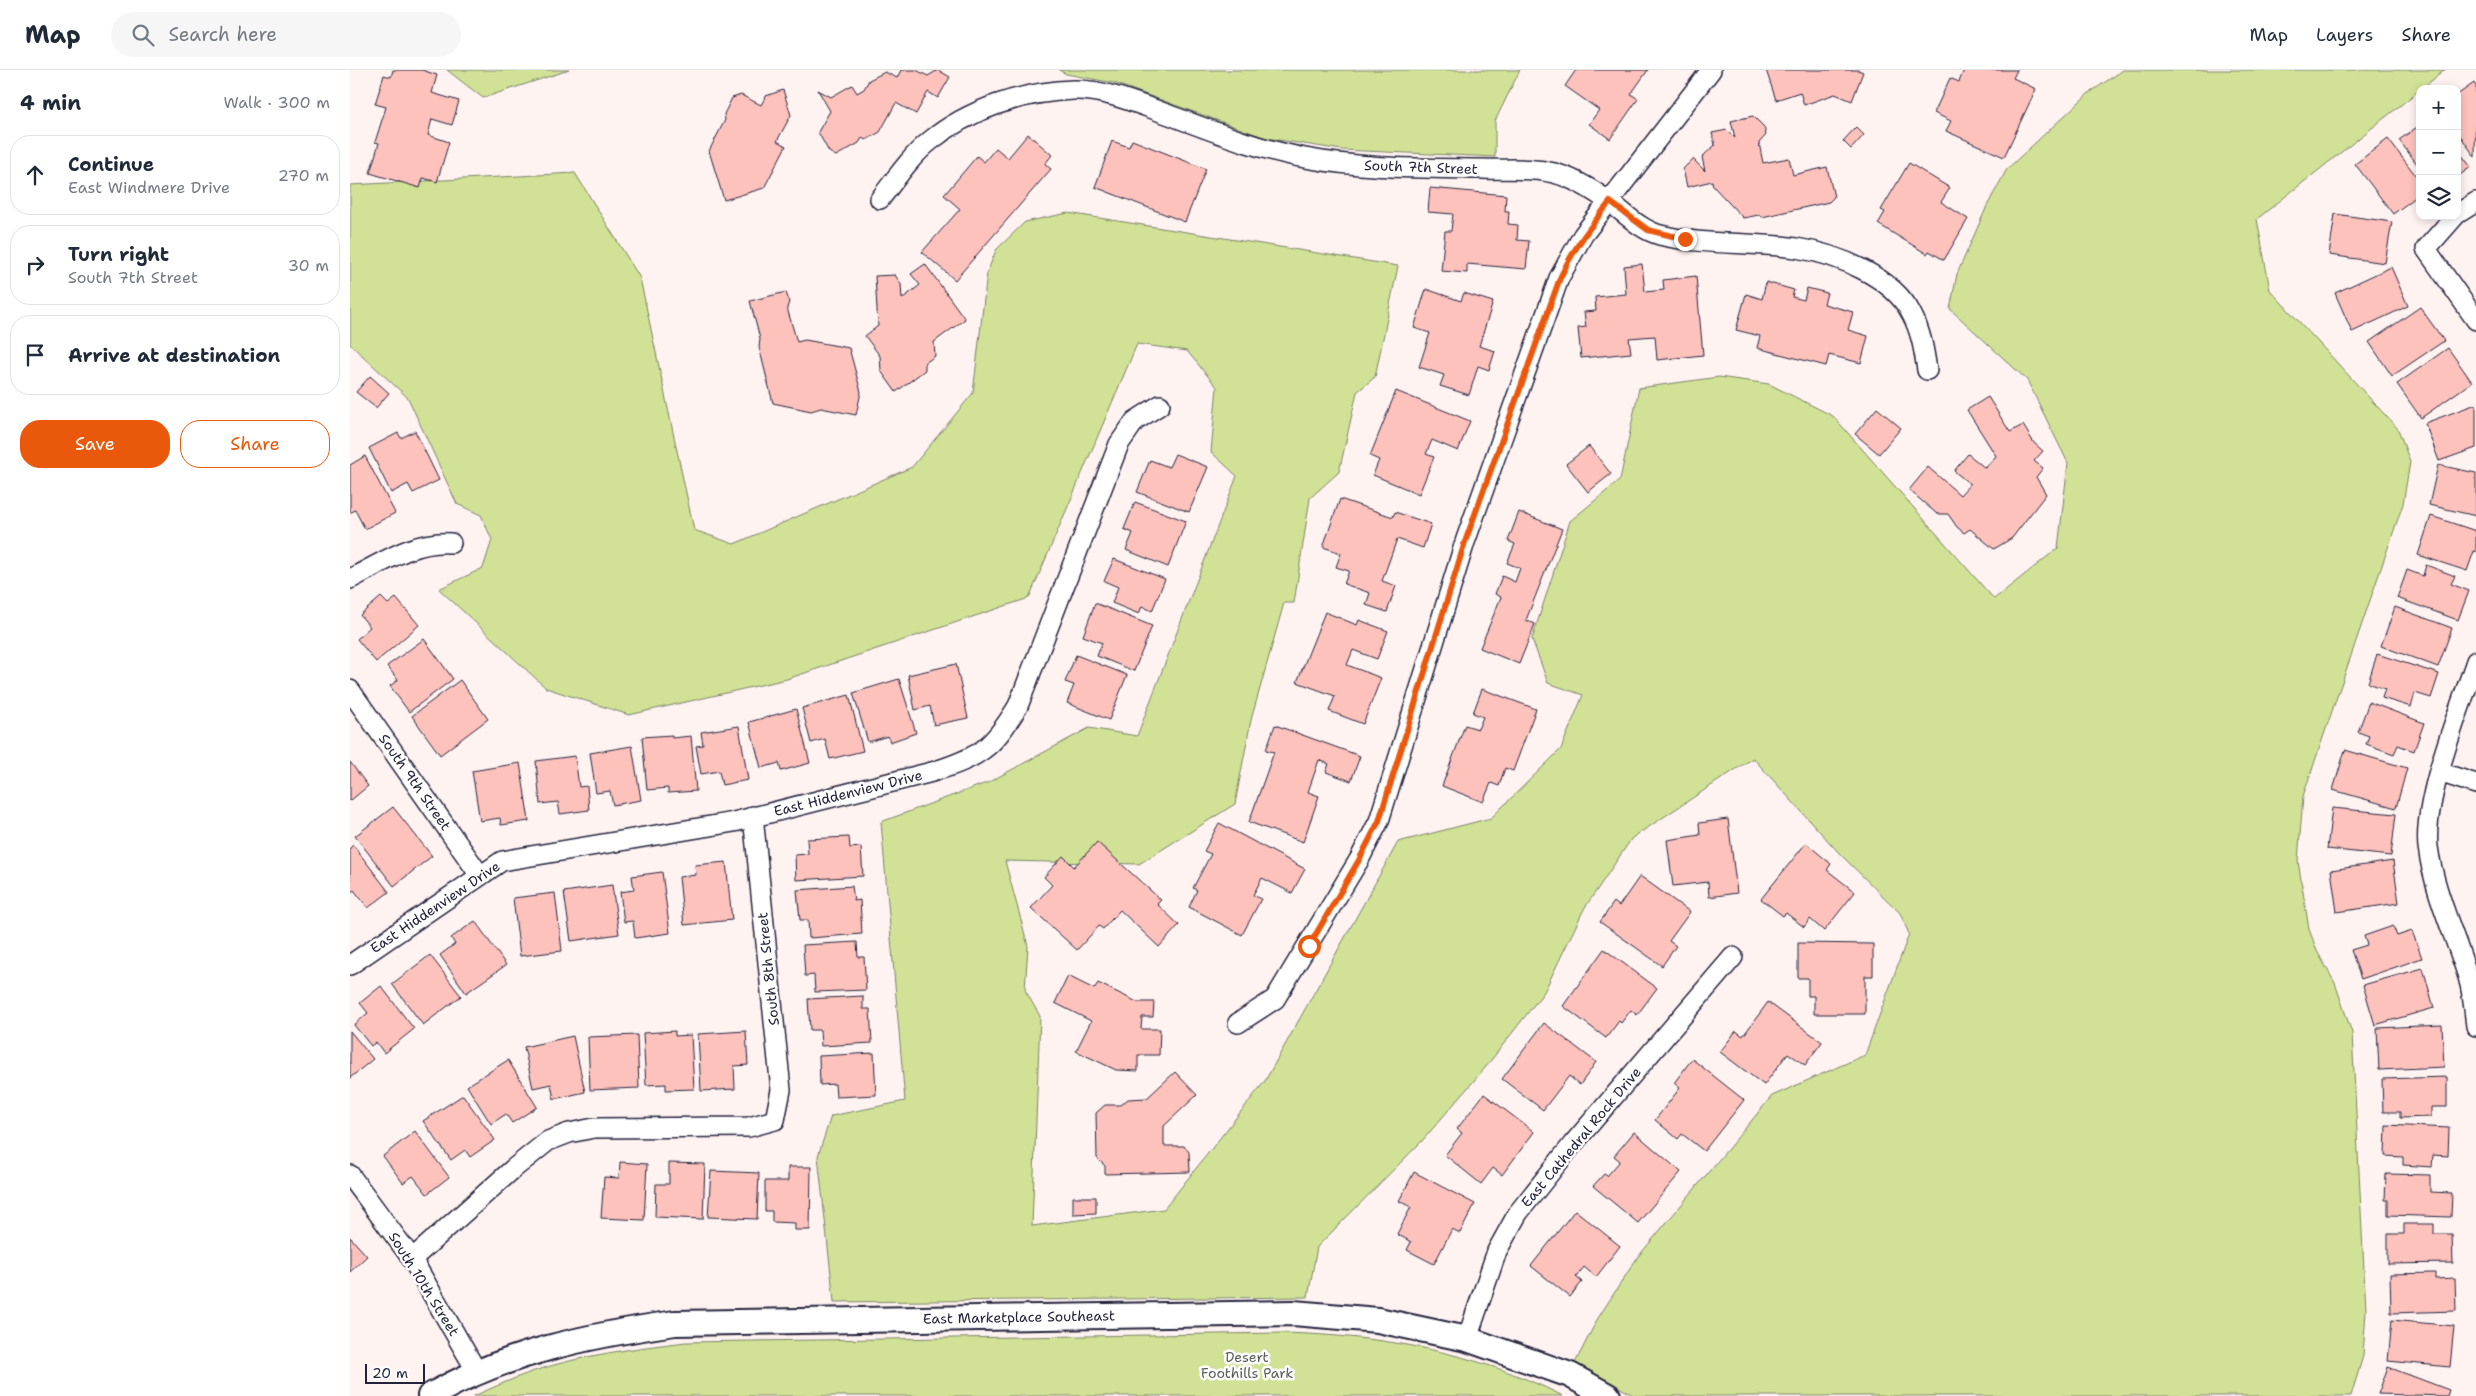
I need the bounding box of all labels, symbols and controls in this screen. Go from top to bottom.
search box [111,12,461,57]
text: Map [25,19,81,51]
icon: search [129,21,157,49]
text: Search here [169,22,277,47]
text: Map [2250,23,2288,47]
text: Layers [2316,23,2373,47]
text: Share [2401,23,2451,47]
map controls [2416,85,2461,220]
button: + [2416,85,2461,130]
text: 4 min [20,89,81,117]
text: Walk · 300 m [223,92,330,113]
button: − [2416,130,2461,175]
text: Continue [68,152,154,177]
street label: South 7th Street [1364,156,1478,178]
icon: ahead [21,161,49,189]
text: 270 m [278,165,329,186]
button: layers [2416,175,2461,220]
text: East Windmere Drive [68,177,230,198]
route end [1674,228,1697,251]
text: Turn right [68,242,169,267]
icon: right [21,251,49,279]
text: 30 m [288,255,329,276]
text: South 7th Street [68,267,198,288]
icon: arrive [21,341,49,369]
text: Arrive at destination [68,343,280,368]
button: Save [20,420,170,468]
button: Share [180,420,330,468]
street label: South 9th Street [375,730,455,834]
street label: East Hiddenview Drive [772,766,924,820]
street label: East Hiddenview Drive [367,857,503,957]
street label: South 8th Street [753,912,783,1026]
route start [1298,935,1321,958]
street label: East Cathedral Rock Drive [1517,1063,1645,1211]
street label: South 10th Street [385,1229,463,1339]
street label: East Marketplace Southeast [923,1306,1115,1328]
park label: Desert Foothills Park [1201,1348,1293,1382]
scale bar [365,1361,425,1384]
text: 20 m [372,1364,408,1382]

